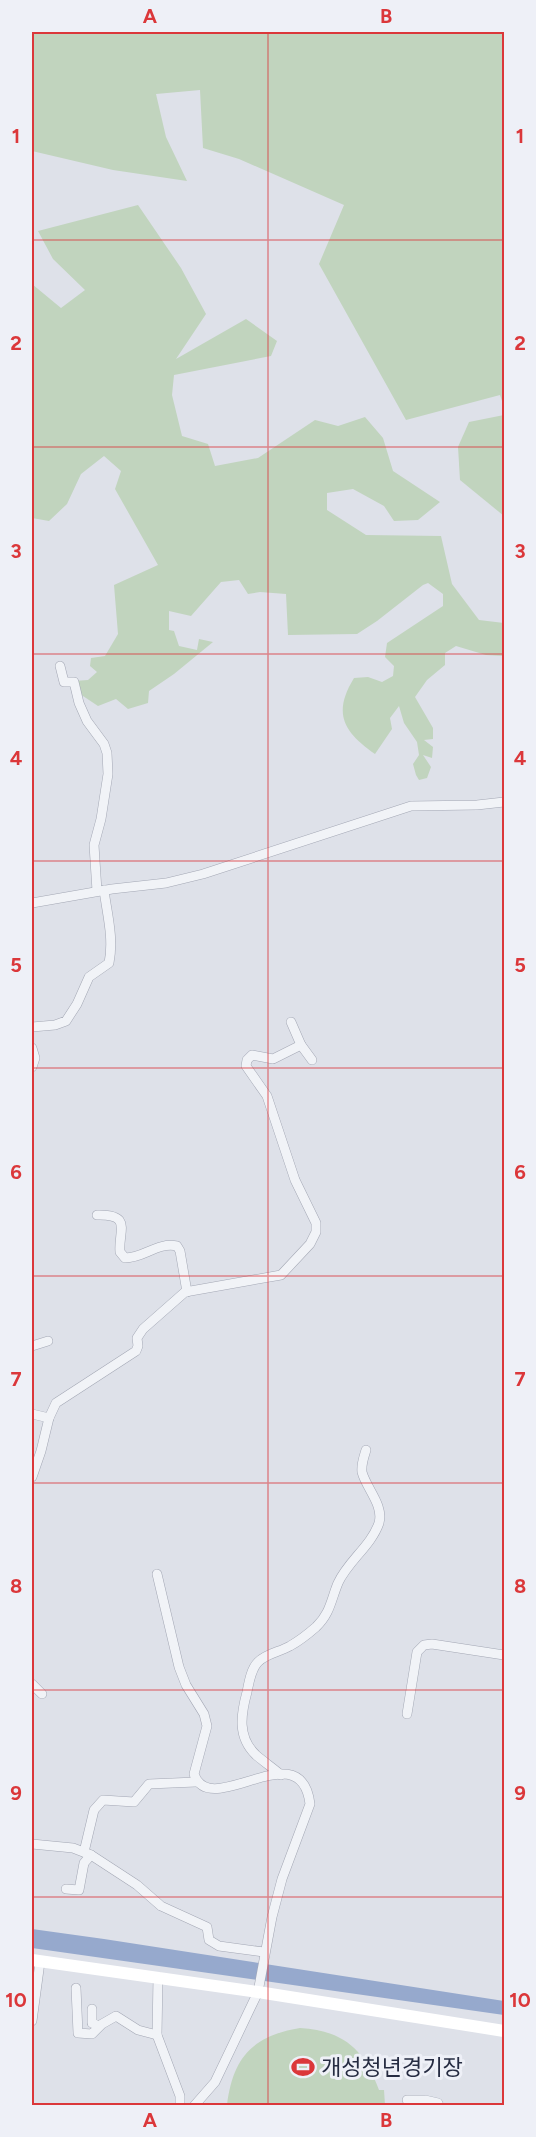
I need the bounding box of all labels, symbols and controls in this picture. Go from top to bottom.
text: A [143,4,158,28]
text: B [380,4,392,28]
text: 1 [12,124,20,148]
text: 1 [516,124,524,148]
text: 2 [10,331,22,355]
text: 2 [514,331,526,355]
text: 3 [10,539,22,563]
text: 3 [514,539,526,563]
text: 4 [10,746,23,770]
text: 4 [514,746,527,770]
text: 5 [10,953,22,977]
text: 5 [514,953,526,977]
text: 6 [10,1160,22,1184]
text: 6 [514,1160,526,1184]
text: 7 [10,1367,22,1391]
text: 7 [514,1367,526,1391]
text: 8 [10,1574,22,1598]
text: 8 [514,1574,526,1598]
text: 9 [10,1781,22,1805]
text: 9 [514,1781,526,1805]
text: 10 [5,1988,27,2012]
text: 10 [509,1988,531,2012]
sports icon: 개성청년경기장 [290,2054,316,2080]
place label: 개성청년경기장 [321,2054,463,2081]
text: A [143,2108,158,2132]
text: B [380,2108,392,2132]

